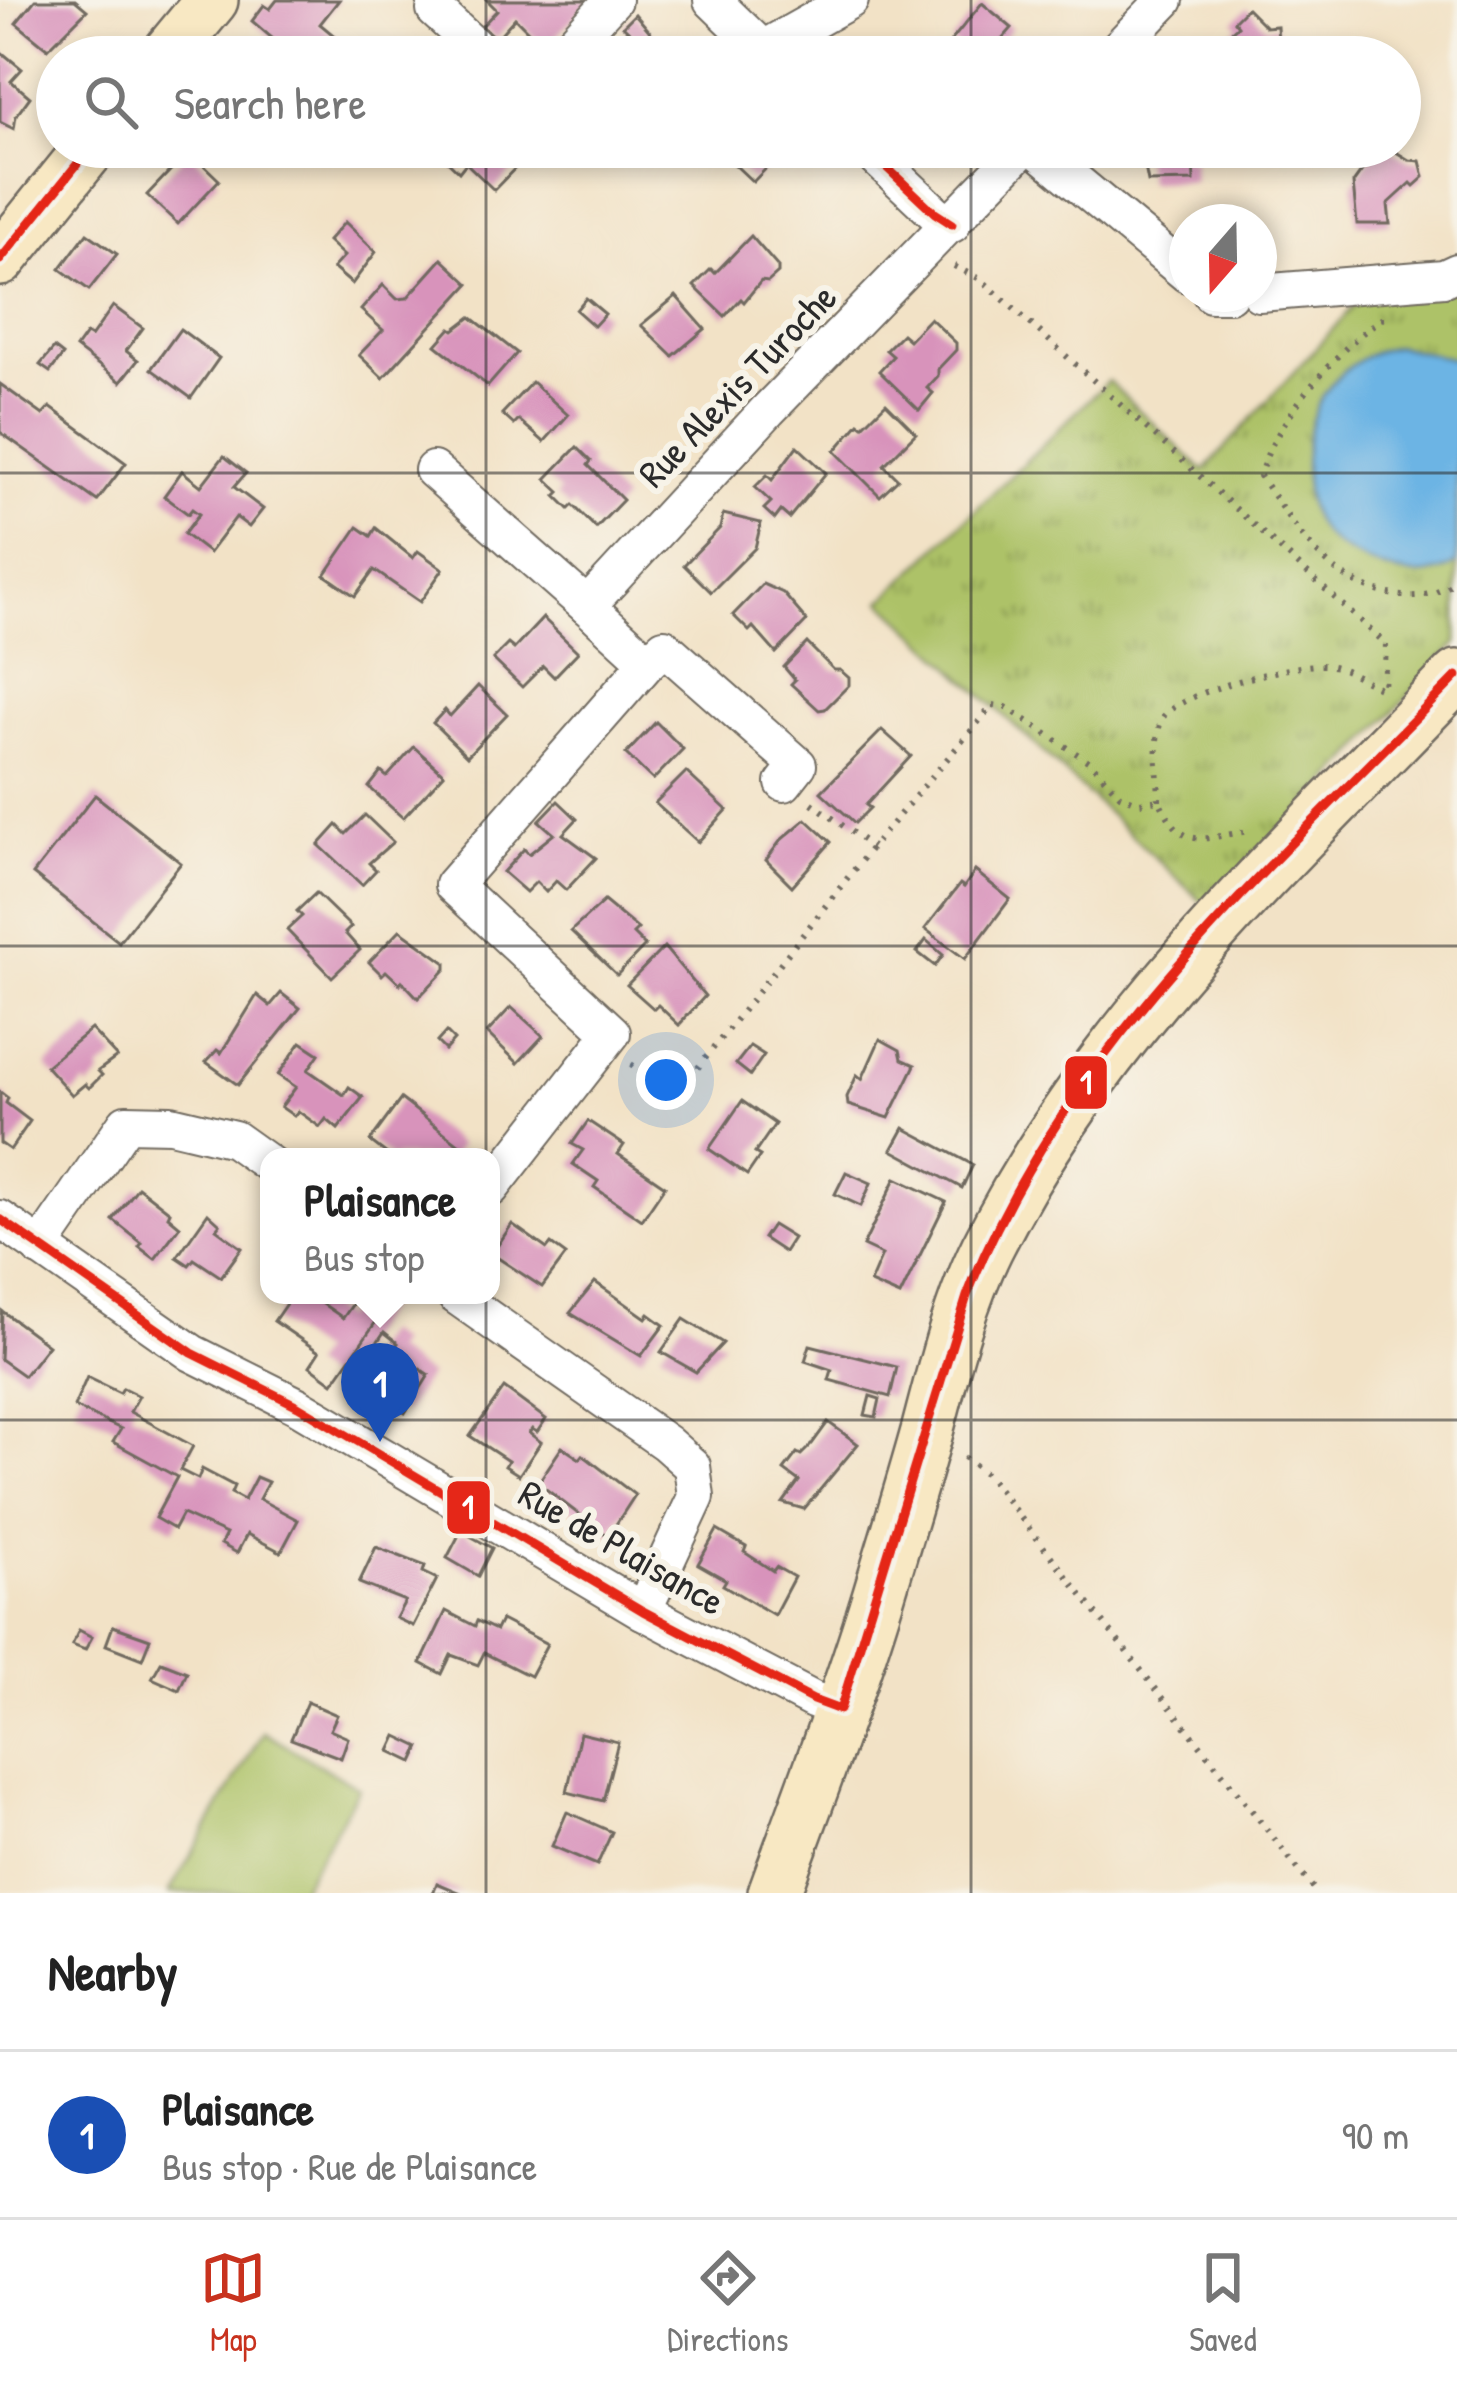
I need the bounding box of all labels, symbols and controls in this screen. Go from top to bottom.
search box [36,36,1421,168]
icon: search [78,69,144,135]
text: Search here [174,72,366,133]
north arrow [1169,204,1277,312]
street label: Rue Alexis Turoche [626,271,848,498]
your location [636,1050,696,1110]
line badge: 1 [1063,1054,1109,1111]
text: 1 [1080,1060,1092,1104]
popup [260,1148,500,1304]
text: Plaisance [304,1169,456,1230]
text: Bus stop [304,1230,424,1283]
pin: 1 [341,1343,419,1442]
street label: Rue de Plaisance [510,1466,735,1627]
line badge: 1 [445,1479,492,1536]
text: 1 [462,1485,474,1529]
text: Nearby [48,1937,178,2006]
text: Plaisance [162,2078,314,2139]
text: 1 [80,2108,94,2161]
text: 90 m [1342,2108,1409,2161]
text: Bus stop · Rue de Plaisance [162,2139,537,2192]
tab: Map [200,2245,266,2361]
tab: Directions [667,2245,789,2361]
tab: Saved [1189,2245,1257,2361]

